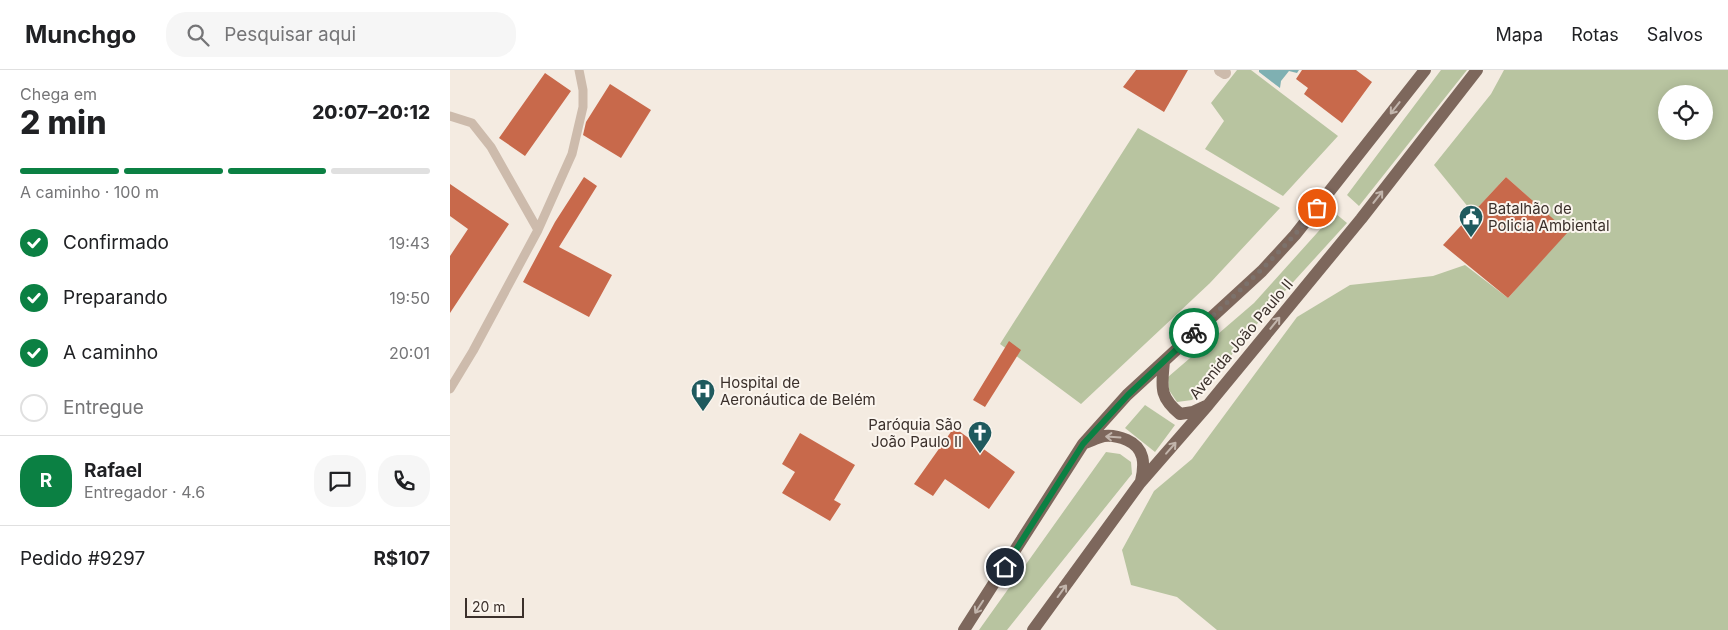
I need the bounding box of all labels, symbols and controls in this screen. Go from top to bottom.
search box [166,12,516,57]
text: Munchgo [25,20,136,49]
icon: search [184,21,212,49]
text: Pesquisar aqui [224,23,356,46]
text: Mapa [1495,24,1543,45]
text: Rotas [1571,24,1619,45]
text: Salvos [1647,24,1703,45]
text: Chega em [20,84,97,104]
map controls [1658,85,1713,140]
button: locate [1658,85,1713,140]
text: 20:07–20:12 [312,101,430,124]
one-way arrow [1389,102,1400,115]
text: 2 min [20,103,106,142]
text: A caminho · 100 m [20,182,159,202]
pin [1296,187,1338,229]
one-way arrow [1373,190,1383,204]
icon: bag [1303,194,1331,222]
place label: Batalhão de Policia Ambiental [1488,199,1610,235]
public building icon: Batalhão de Policia Ambiental [1458,204,1484,238]
icon: check [20,229,48,257]
text: Confirmado [63,231,169,254]
text: 19:43 [389,233,430,253]
street label: Avenida João Paulo II [1185,275,1297,403]
icon: check [20,284,48,312]
text: Preparando [63,286,168,309]
text: 19:50 [389,288,430,308]
courier [1169,308,1219,358]
one-way arrow [1270,317,1281,330]
icon: bike [1180,319,1208,347]
icon: check [20,339,48,367]
text: A caminho [63,341,158,364]
text: 20:01 [389,343,430,363]
place label: Hospital de Aeronáutica de Belém [720,373,876,409]
hospital icon: Hospital de Aeronáutica de Belém [690,378,716,412]
text: Entregue [63,396,144,419]
place label: Paróquia São João Paulo II [868,415,962,451]
church icon: Paróquia São João Paulo II [967,420,993,454]
one-way arrow [1105,432,1121,442]
one-way arrow [1165,441,1177,454]
button: chat [314,455,366,507]
button: phone [378,455,430,507]
text: Rafael [84,459,142,482]
text: R [40,469,52,492]
text: Entregador · 4.6 [84,482,205,502]
pin [984,546,1026,588]
text: Pedido #9297 [20,547,145,570]
text: R$107 [373,547,430,570]
icon: home [991,553,1019,581]
one-way arrow [1057,584,1067,598]
scale bar [465,595,524,618]
text: 20 m [472,598,506,615]
one-way arrow [974,600,984,614]

